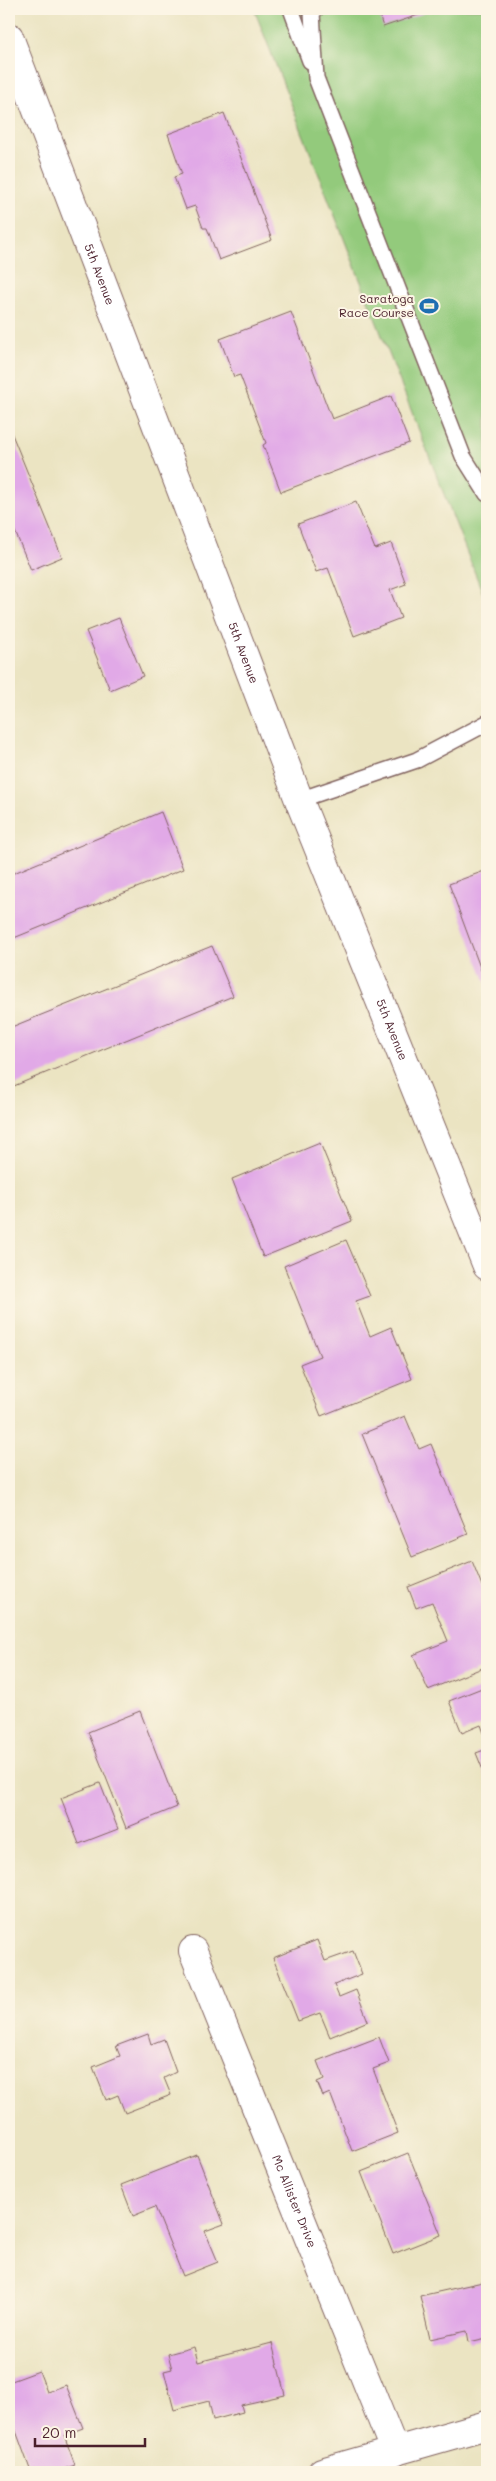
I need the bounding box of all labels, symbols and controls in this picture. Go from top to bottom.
street label: 5th Avenue [81,241,119,307]
place label: Saratoga Race Course [339,290,414,320]
sports icon: Saratoga Race Course [418,295,440,317]
street label: 5th Avenue [225,620,263,686]
street label: 5th Avenue [373,996,412,1062]
street label: Mc Allister Drive [269,2152,321,2250]
scale bar [35,2416,145,2448]
text: 20 m [42,2422,76,2442]

